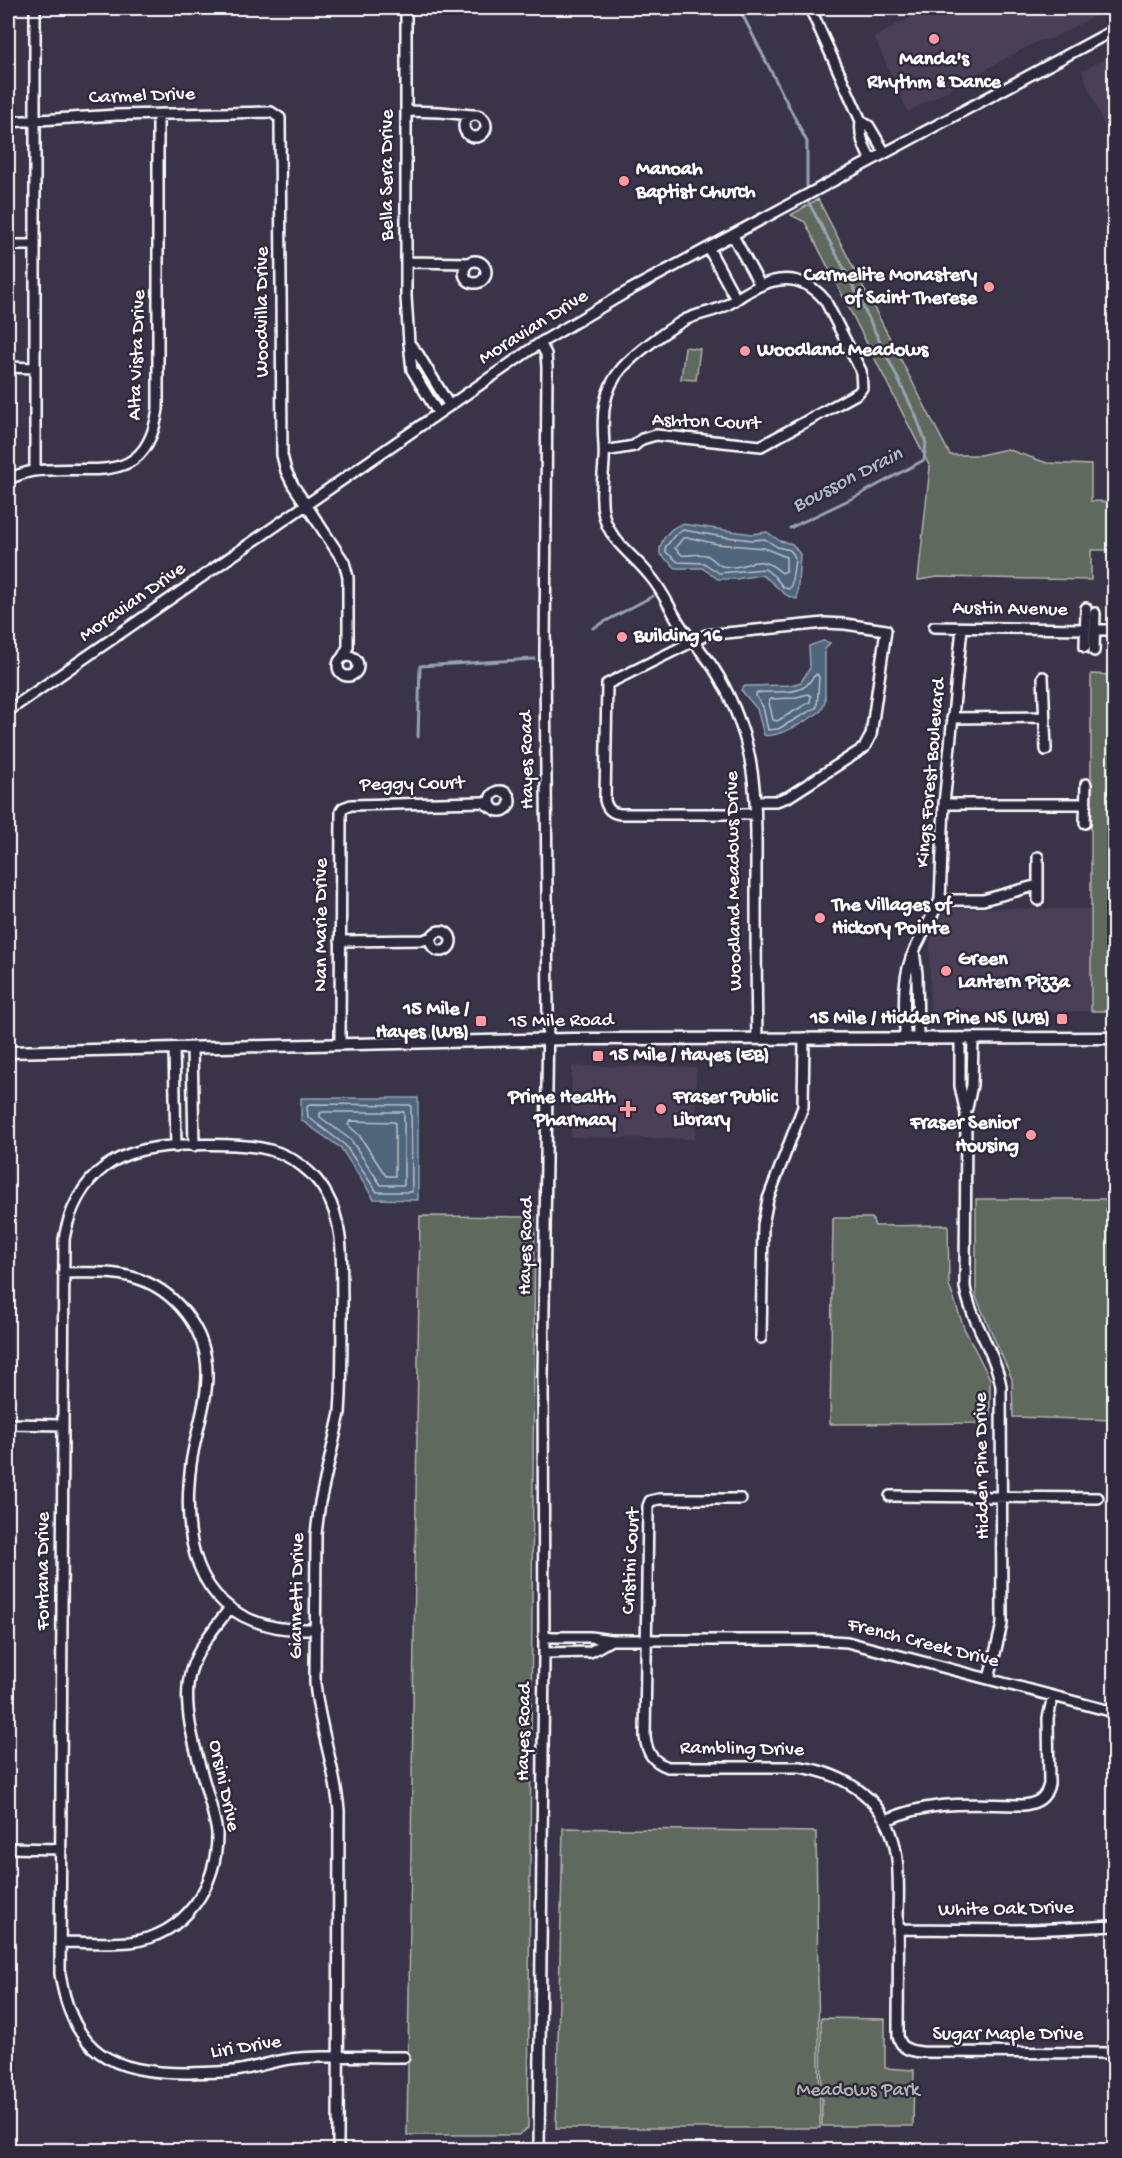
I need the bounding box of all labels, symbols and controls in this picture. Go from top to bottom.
marker: Manda's Rhythm & Dance [927,32,941,46]
place label: Manda's Rhythm & Dance [866,49,1001,95]
street label: Carmel Drive [88,84,196,110]
street label: Bella Sera Drive [377,109,400,242]
place label: Manoah Baptist Church [635,159,756,205]
marker: Manoah Baptist Church [617,174,631,188]
street label: Woodvilla Drive [252,246,275,377]
place label: Carmelite Monastery of Saint Therese [803,265,978,311]
marker: Carmelite Monastery of Saint Therese [982,280,996,294]
street label: Moravian Drive [475,285,593,371]
street label: Alta Vista Drive [124,289,152,421]
place label: Woodland Meadows [756,340,930,363]
marker: Woodland Meadows [738,344,752,358]
street label: Ashton Court [651,410,762,436]
water label: Bousson Drain [789,442,908,519]
street label: Moravian Drive [75,557,191,648]
street label: Austin Avenue [952,597,1069,623]
place label: Building 16 [633,626,723,649]
marker: Building 16 [615,630,629,644]
street label: Kings Forest Boulevard [912,675,952,869]
street label: Hayes Road [516,708,540,809]
street label: Woodland Meadows Drive [722,770,748,991]
street label: Peggy Court [359,773,466,797]
street label: Nan Marie Drive [311,858,334,992]
place label: The Villages of Hickory Pointe [830,895,953,941]
marker: The Villages of Hickory Pointe [813,911,827,925]
place label: Green Lantern Pizza [958,949,1071,995]
marker: Green Lantern Pizza [939,964,953,978]
place label: 15 Mile / Hayes (WB) [376,999,469,1045]
place label: 15 Mile / Hidden Pine NS (WB) [809,1008,1050,1031]
street label: 15 Mile Road [507,1010,616,1034]
marker: 15 Mile / Hidden Pine NS (WB) [1055,1012,1069,1026]
marker: 15 Mile / Hayes (WB) [474,1014,488,1028]
place label: 15 Mile / Hayes (EB) [609,1045,769,1068]
marker: 15 Mile / Hayes (EB) [591,1049,605,1063]
place label: Prime Health Pharmacy [507,1087,616,1133]
place label: Fraser Public Library [672,1087,779,1133]
marker: Prime Health Pharmacy [621,1102,635,1116]
marker: Fraser Public Library [654,1102,668,1116]
place label: Fraser Senior Housing [909,1113,1021,1159]
marker: Fraser Senior Housing [1024,1128,1038,1142]
street label: Hayes Road [515,1194,539,1295]
street label: Hidden Pine Drive [970,1391,996,1540]
street label: Cristini Court [618,1505,646,1615]
street label: Fontana Drive [33,1511,56,1631]
street label: Giannetti Drive [285,1532,311,1659]
street label: French Creek Drive [844,1614,1002,1674]
street label: Hayes Road [513,1680,537,1781]
street label: Rambling Drive [680,1737,805,1763]
street label: Orsini Drive [202,1738,244,1835]
street label: White Oak Drive [938,1897,1075,1923]
street label: Sugar Maple Drive [933,2024,1084,2047]
street label: Liri Drive [209,2031,284,2065]
park label: Meadows Park [796,2080,922,2103]

